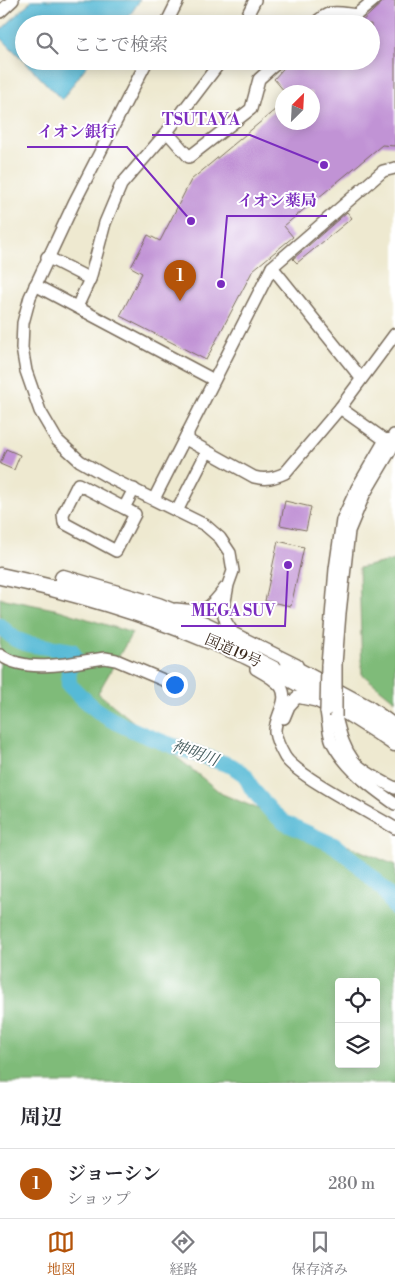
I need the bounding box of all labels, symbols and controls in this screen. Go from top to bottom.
search box [15,15,380,70]
icon: search [33,29,61,57]
text: ここで検索 [73,33,168,57]
north arrow [275,85,320,130]
callout: TSUTAYA [152,104,250,135]
text: TSUTAYA [162,110,241,130]
callout: イオン銀行 [27,116,127,147]
text: イオン銀行 [37,122,117,142]
callout: イオン薬局 [227,185,327,216]
text: イオン薬局 [237,191,317,211]
pin: 1 [164,260,196,301]
callout: MEGA SUV [181,595,285,626]
text: MEGA SUV [191,601,275,621]
street label: 国道19号 [202,630,264,672]
your location [162,672,188,698]
water label: 神明川 [169,735,223,771]
map controls [335,978,380,1068]
button: locate [335,978,380,1023]
button: layers [335,1023,380,1068]
text: 周辺 [20,1105,62,1131]
text: ジョーシン [67,1162,161,1186]
text: 1 [32,1174,40,1194]
text: 280 m [328,1174,375,1194]
text: ショップ [67,1189,131,1209]
tab: 地図 [47,1228,75,1279]
tab: 経路 [169,1228,197,1279]
tab: 保存済み [292,1228,348,1279]

